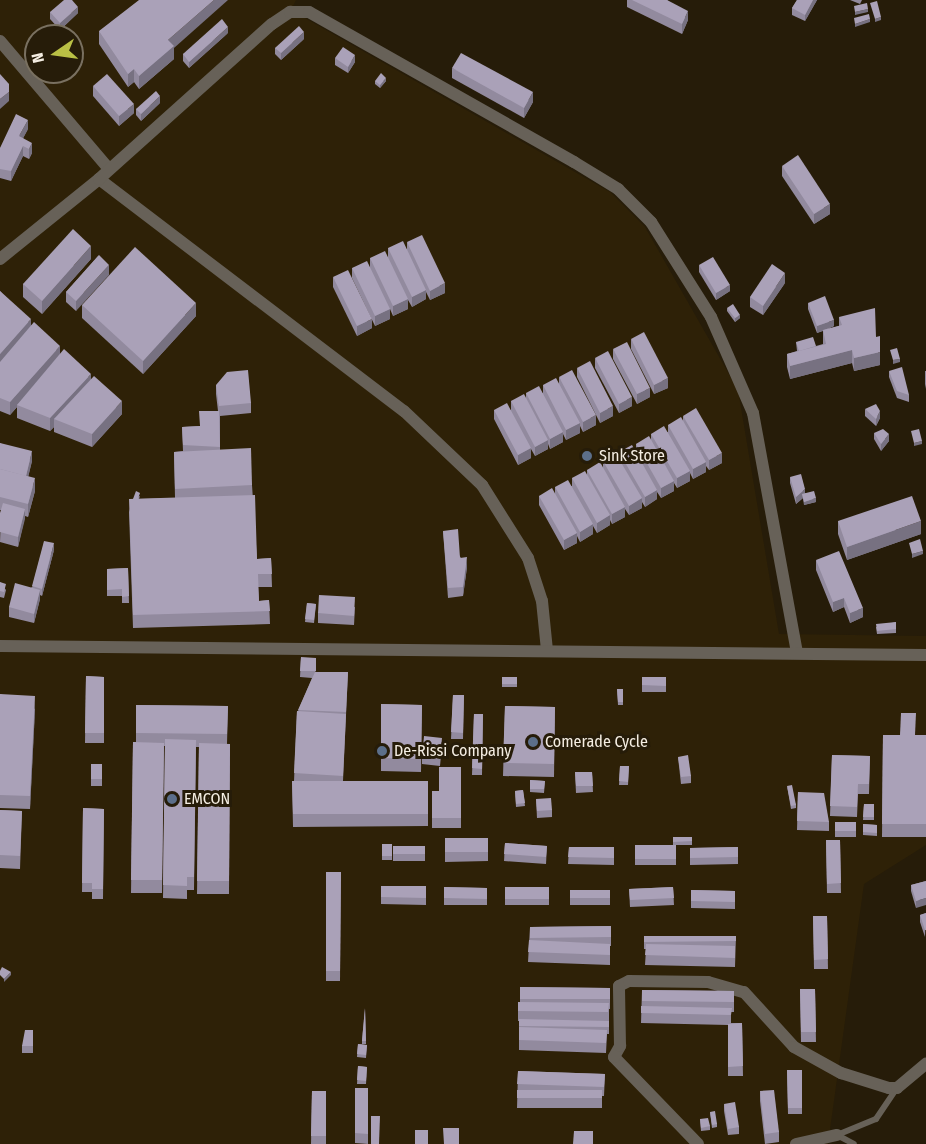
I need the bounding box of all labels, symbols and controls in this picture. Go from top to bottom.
north arrow [24,24,84,84]
text: N [28,51,48,65]
place label: Sink Store [599,446,665,466]
marker: Sink Store [580,449,594,463]
place label: Comerade Cycle [545,732,648,752]
marker: Comerade Cycle [526,735,540,749]
place label: De-Rissi Company [394,741,511,761]
marker: De-Rissi Company [375,744,389,758]
place label: EMCON [184,789,230,809]
marker: EMCON [165,792,179,806]

